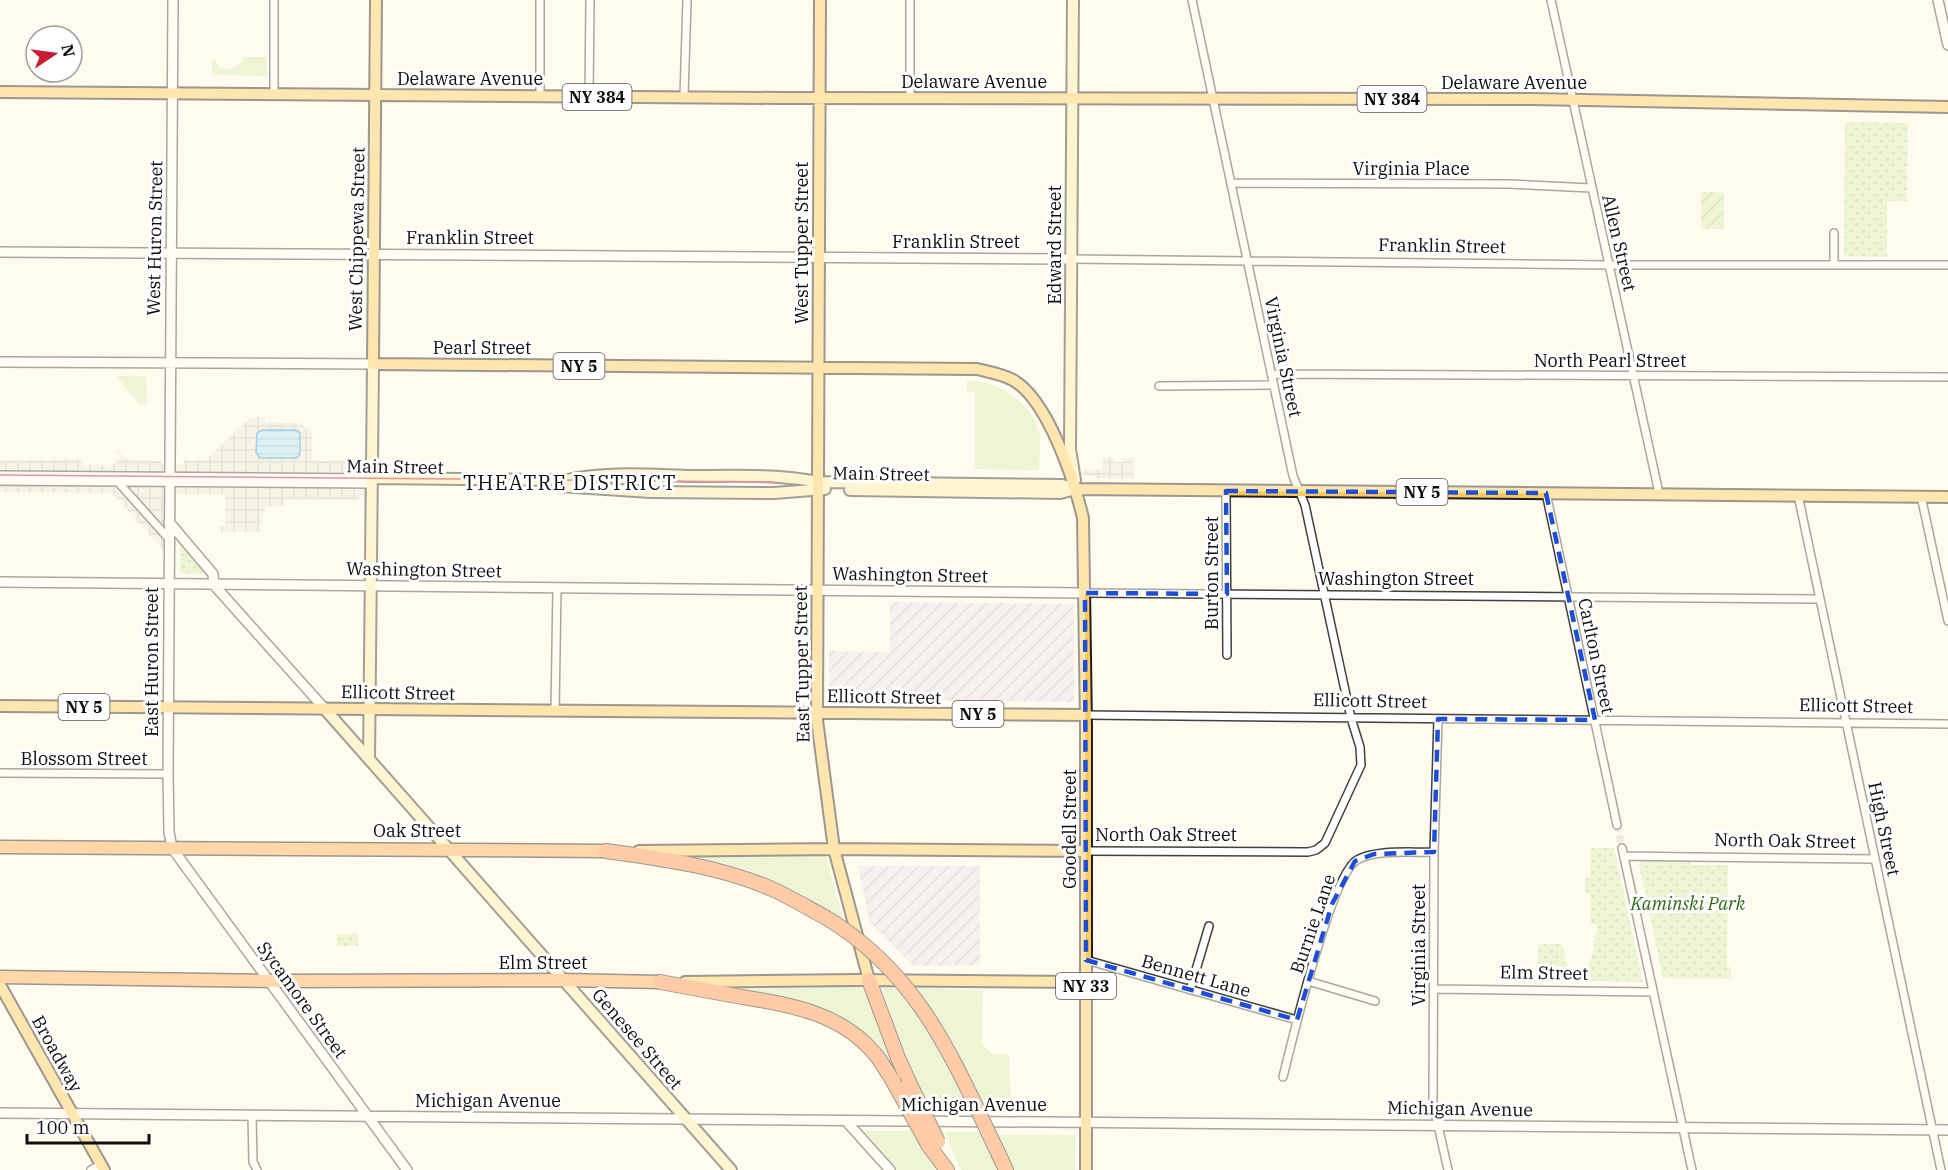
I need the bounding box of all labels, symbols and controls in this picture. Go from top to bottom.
north arrow [24,24,84,84]
text: N [57,42,80,59]
street label: Delaware Avenue [397,67,543,90]
street label: Delaware Avenue [901,70,1047,93]
street label: Delaware Avenue [1441,71,1587,94]
road number: NY 384 [562,84,632,110]
road number: NY 384 [1358,86,1426,112]
street label: West Chippewa Street [343,147,370,331]
street label: Virginia Place [1352,157,1470,180]
street label: West Huron Street [142,160,167,316]
street label: West Tupper Street [790,162,813,324]
street label: Edward Street [1043,185,1066,305]
street label: Allen Street [1597,192,1642,294]
street label: Franklin Street [406,226,534,249]
street label: Franklin Street [892,230,1020,253]
street label: Franklin Street [1378,233,1506,258]
street label: Virginia Street [1260,295,1307,419]
street label: Pearl Street [433,336,531,359]
street label: North Pearl Street [1534,349,1686,372]
road number: NY 5 [554,353,604,379]
street label: Main Street [346,454,444,479]
street label: Main Street [832,461,930,486]
district label: THEATRE DISTRICT [463,469,677,496]
road number: NY 5 [1396,479,1448,505]
street label: Burton Street [1200,516,1223,630]
street label: Washington Street [346,557,502,582]
street label: Washington Street [832,562,988,587]
street label: Washington Street [1318,567,1474,590]
street label: East Tupper Street [789,585,814,743]
street label: East Huron Street [140,587,163,737]
street label: Carlton Street [1573,596,1620,716]
street label: Ellicott Street [341,680,455,705]
street label: Ellicott Street [827,684,941,709]
street label: Ellicott Street [1313,688,1427,713]
street label: Ellicott Street [1799,693,1913,718]
road number: NY 5 [58,694,110,720]
road number: NY 5 [952,701,1004,727]
street label: Blossom Street [20,747,148,770]
street label: Goodell Street [1058,769,1081,889]
street label: High Street [1863,780,1906,878]
street label: Oak Street [373,819,461,842]
street label: North Oak Street [1095,823,1237,846]
street label: North Oak Street [1714,828,1856,853]
street label: Burnie Lane [1285,871,1340,977]
street label: Virginia Street [1407,884,1430,1006]
park label: Kaminski Park [1630,892,1746,915]
street label: Sycamore Street [252,937,352,1063]
street label: Bennett Lane [1139,949,1253,1002]
street label: Elm Street [499,951,587,974]
street label: Elm Street [1499,960,1589,985]
road number: NY 33 [1056,973,1116,999]
street label: Genesee Street [587,983,688,1094]
street label: Broadway [27,1011,88,1097]
street label: Michigan Avenue [415,1089,561,1112]
street label: Michigan Avenue [901,1093,1047,1116]
street label: Michigan Avenue [1387,1096,1533,1121]
scale bar [27,1107,148,1145]
text: 100 m [36,1116,90,1139]

